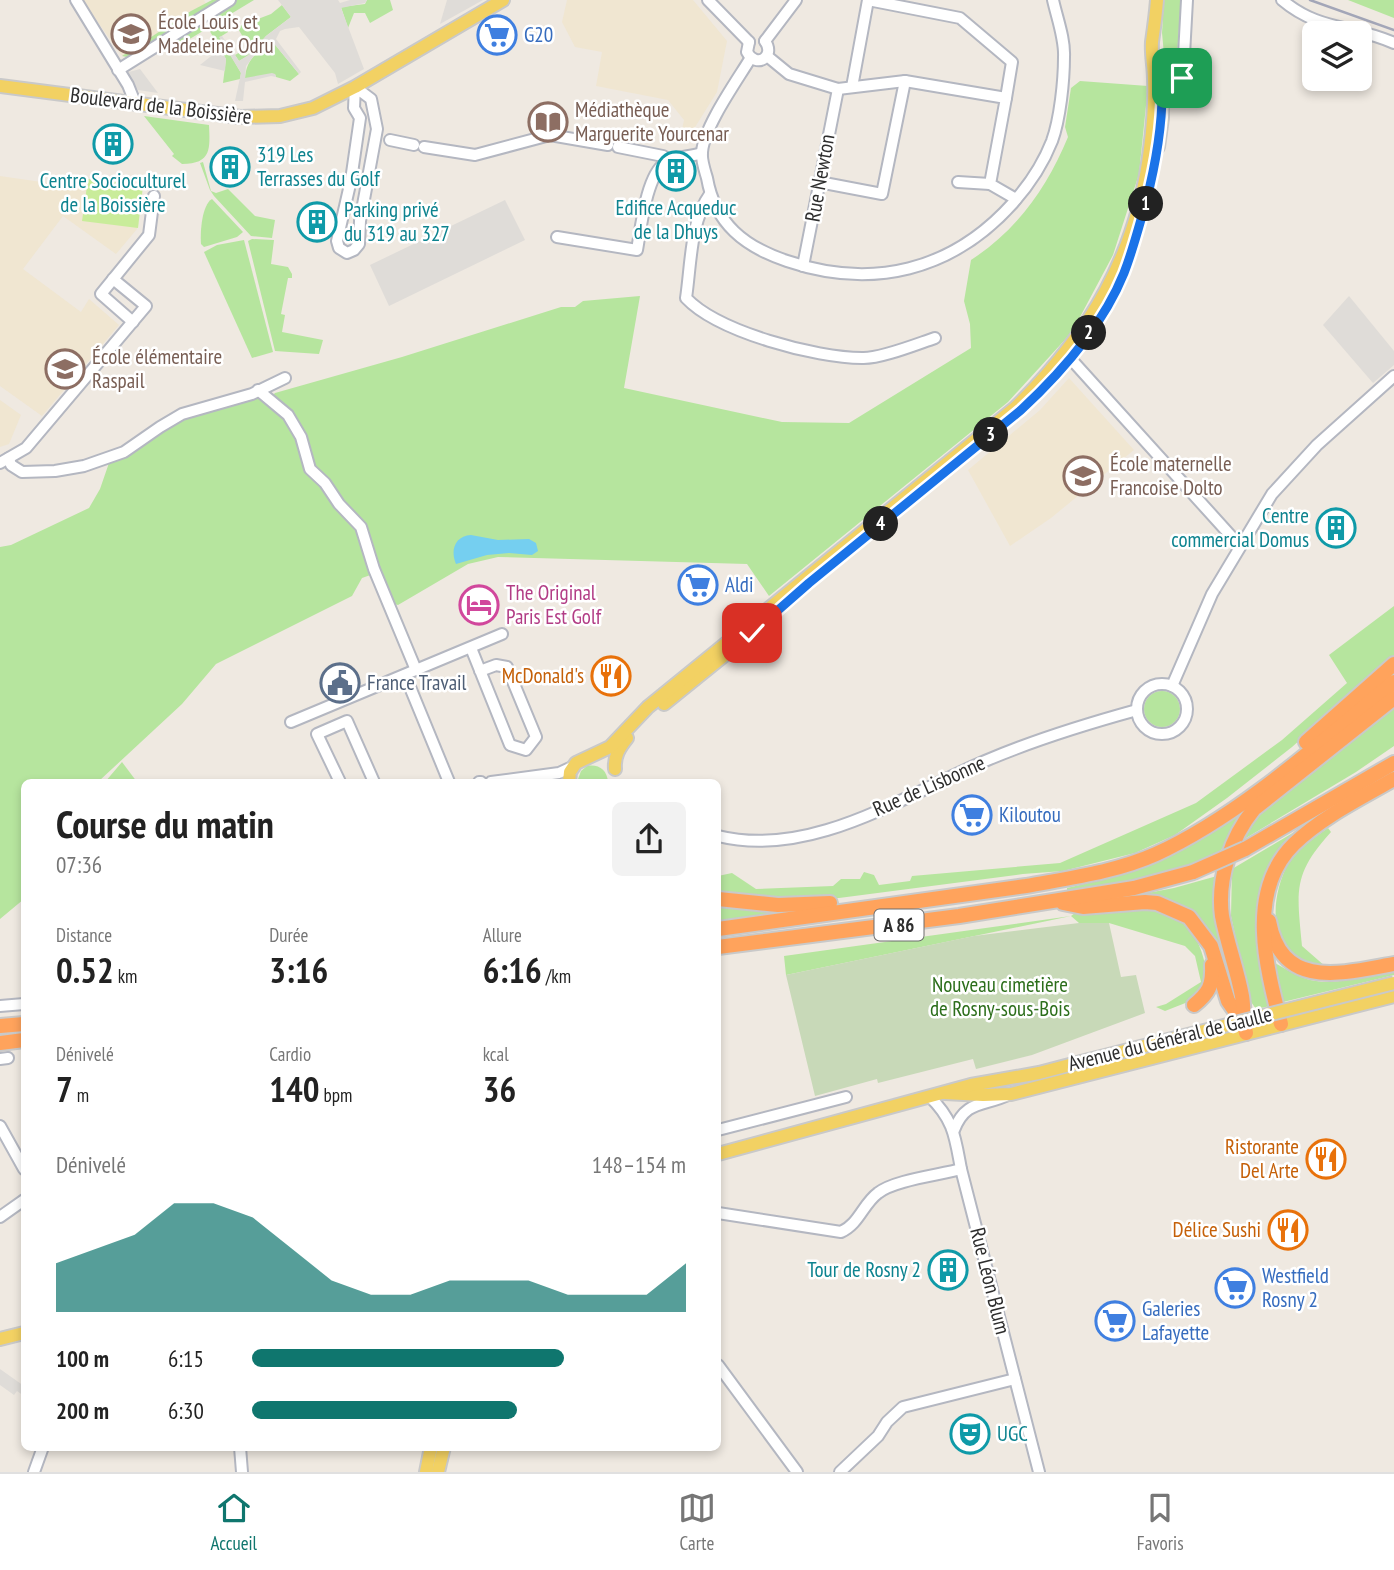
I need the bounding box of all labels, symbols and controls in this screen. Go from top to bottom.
place label: École Louis et Madeleine Odru [158,8,274,59]
school or university icon: École Louis et Madeleine Odru [110,13,152,55]
supermarket icon: G20 [476,14,518,56]
place label: G20 [524,21,553,48]
map controls [1302,21,1372,91]
button: layers [1302,21,1372,91]
pin [1152,48,1212,108]
icon: arrive [1163,59,1201,97]
street label: Boulevard de la Boissière [69,81,253,130]
place label: Médiathèque Marguerite Yourcenar [575,96,729,147]
library icon: Médiathèque Marguerite Yourcenar [527,101,569,143]
building icon: Centre Socioculturel de la Boissière [92,123,134,165]
street label: Rue Newton [799,132,840,224]
place label: 319 Les Terrasses du Golf [257,141,380,192]
building icon: 319 Les Terrasses du Golf [209,146,251,188]
building icon: Edifice Acqueduc de la Dhuys [655,150,697,192]
place label: Centre Socioculturel de la Boissière [40,167,186,218]
pin: 1 [1128,186,1164,222]
text: 1 [1141,191,1150,215]
place label: Edifice Acqueduc de la Dhuys [616,194,737,245]
place label: Parking privé du 319 au 327 [344,196,450,247]
building icon: Parking privé du 319 au 327 [296,201,338,243]
pin: 2 [1072,316,1106,350]
text: 2 [1084,320,1093,344]
place label: École élémentaire Raspail [92,343,222,394]
school or university icon: École élémentaire Raspail [44,348,86,390]
pin: 3 [974,418,1009,452]
text: 3 [986,422,995,446]
place label: École maternelle Francoise Dolto [1110,450,1232,501]
school or university icon: École maternelle Francoise Dolto [1062,455,1104,497]
place label: Centre commercial Domus [1171,502,1309,553]
pin: 4 [864,506,898,542]
building icon: Centre commercial Domus [1315,507,1357,549]
text: 4 [876,511,885,535]
supermarket icon: Aldi [677,564,719,606]
place label: Aldi [725,571,753,598]
place label: The Original Paris Est Golf [506,579,602,630]
hotel icon: The Original Paris Est Golf [458,584,500,626]
pin [722,603,782,663]
icon: check [733,614,771,652]
restaurant icon: McDonald's [590,655,632,697]
public building icon: France Travail [319,662,361,704]
place label: McDonald's [502,662,584,689]
place label: France Travail [367,669,467,696]
street label: Rue de Lisbonne [868,749,989,822]
supermarket icon: Kiloutou [951,794,993,836]
text: Course du matin [56,799,274,848]
place label: Kiloutou [999,801,1061,828]
button: share [612,802,686,876]
text: 07:36 [56,850,102,879]
road number: A 86 [874,909,923,940]
text: Distance [56,923,112,947]
text: Durée [269,923,308,947]
text: Allure [483,923,522,947]
text: 0.52 [56,947,114,993]
text: 3:16 [269,947,328,993]
text: 6:16 [483,947,542,993]
text: km [114,964,137,988]
text: /km [542,964,571,988]
park label: Nouveau cimetière de Rosny-sous-Bois [930,971,1070,1022]
street label: Avenue du Général de Gaulle [1065,1000,1275,1077]
text: Dénivelé [56,1042,114,1066]
text: Cardio [269,1042,311,1066]
text: kcal [483,1042,509,1066]
text: 7 [56,1066,73,1112]
text: 140 [269,1066,320,1112]
text: 36 [483,1066,516,1112]
text: m [73,1083,89,1107]
text: bpm [320,1083,352,1107]
place label: Ristorante Del Arte [1225,1133,1299,1184]
restaurant icon: Ristorante Del Arte [1305,1138,1347,1180]
text: Dénivelé [56,1150,126,1179]
text: 148–154 m [592,1150,686,1179]
restaurant icon: Délice Sushi [1267,1209,1309,1251]
place label: Délice Sushi [1173,1216,1261,1243]
street label: Rue Léon Blum [964,1225,1017,1337]
building icon: Tour de Rosny 2 [927,1249,969,1291]
place label: Tour de Rosny 2 [807,1256,921,1283]
place label: Westfield Rosny 2 [1262,1262,1329,1313]
supermarket icon: Westfield Rosny 2 [1214,1267,1256,1309]
place label: Galeries Lafayette [1142,1295,1209,1346]
supermarket icon: Galeries Lafayette [1094,1300,1136,1342]
text: 100 m [56,1344,109,1373]
text: 6:15 [168,1344,204,1373]
text: 200 m [56,1396,109,1425]
text: 6:30 [168,1396,204,1425]
theatre icon: UGC [949,1413,991,1455]
place label: UGC [997,1420,1028,1447]
tab: Accueil [210,1489,257,1555]
tab: Carte [678,1489,716,1555]
tab: Favoris [1137,1489,1184,1555]

